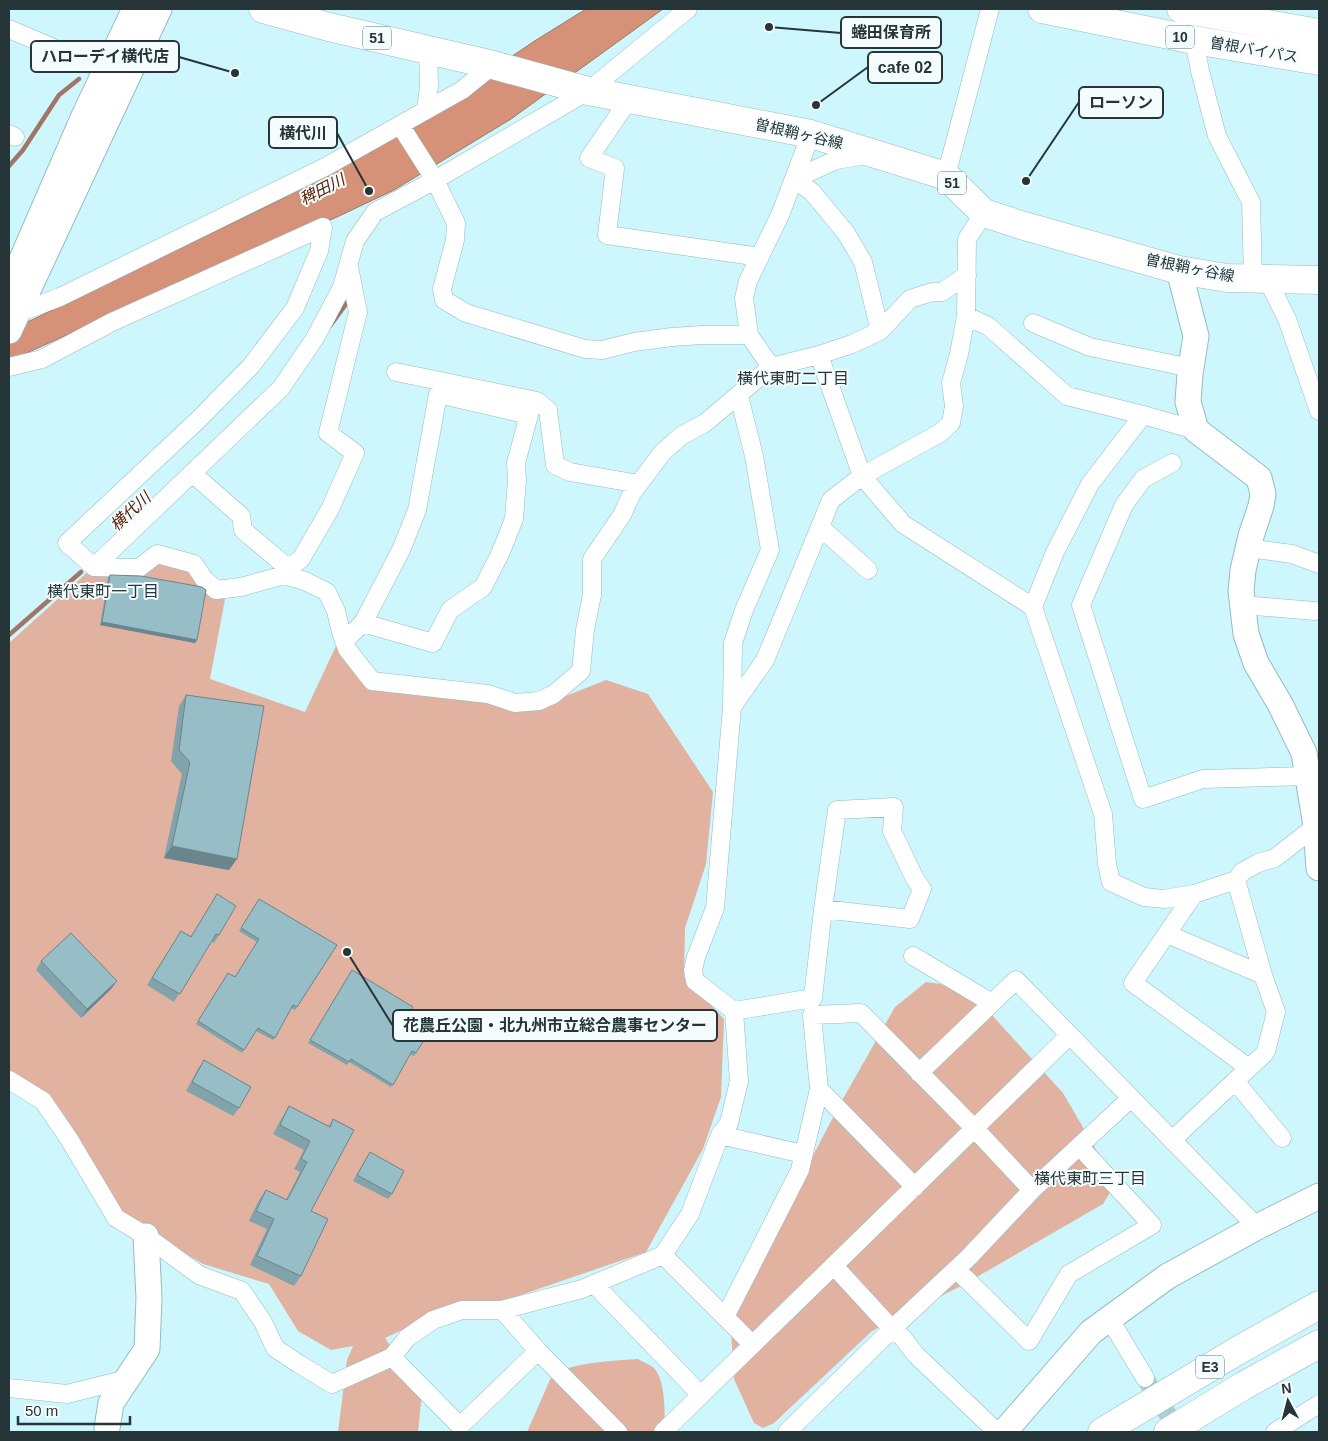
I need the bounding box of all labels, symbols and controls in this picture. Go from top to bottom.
callout: 蜷田保育所 [841,17,941,48]
text: 蜷田保育所 [851,23,931,41]
road number: 51 [363,26,391,49]
road number: 10 [1166,26,1194,48]
street label: 曽根バイパス [1208,33,1300,66]
callout: ハローデイ横代店 [31,41,179,72]
text: ハローデイ横代店 [41,47,169,65]
callout: cafe 02 [868,52,942,83]
text: cafe 02 [878,59,932,76]
callout: ローソン [1079,87,1163,118]
text: ローソン [1089,94,1153,111]
street label: 曽根鞘ヶ谷線 [753,115,845,152]
callout: 横代川 [269,117,337,148]
text: 横代川 [279,124,327,142]
water label: 稗田川 [297,170,349,208]
road number: 51 [938,172,966,194]
street label: 曽根鞘ヶ谷線 [1144,251,1236,284]
district label: 横代東町二丁目 [737,370,849,387]
water label: 横代川 [107,487,155,534]
district label: 横代東町一丁目 [47,583,159,600]
callout: 花農丘公園・北九州市立総合農事センター [393,1010,717,1041]
text: 花農丘公園・北九州市立総合農事センター [403,1016,707,1034]
district label: 横代東町三丁目 [1034,1170,1146,1187]
road number: E3 [1196,1355,1224,1378]
north arrow [1263,1376,1313,1426]
text: N [1280,1380,1292,1397]
scale bar [18,1394,130,1426]
text: 50 m [25,1402,58,1419]

